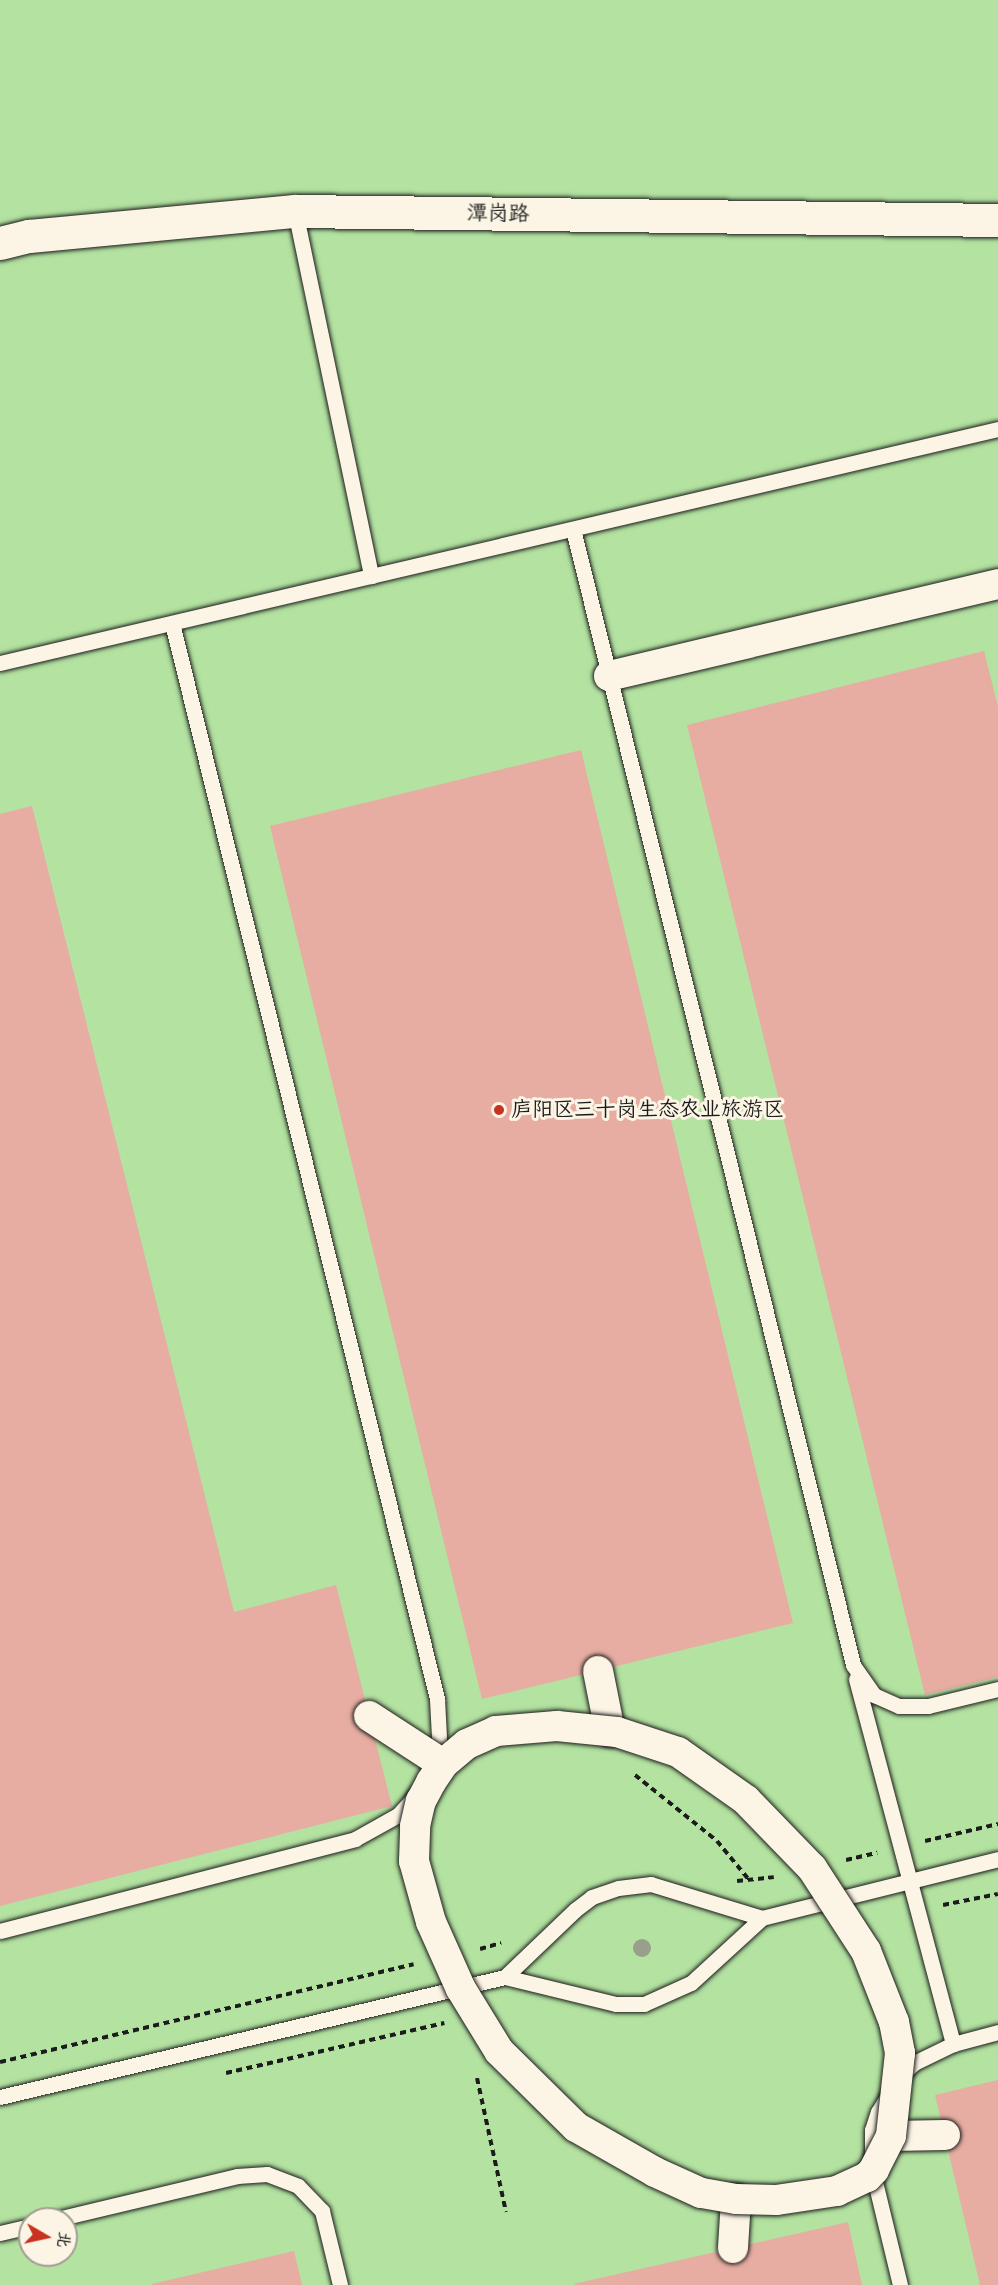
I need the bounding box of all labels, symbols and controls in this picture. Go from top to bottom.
street label: 潭岗路 [466,201,530,227]
place label: 庐阳区三十岗生态农业旅游区 [511,1097,784,1123]
marker: 庐阳区三十岗生态农业旅游区 [492,1103,506,1117]
north arrow [18,2207,78,2267]
text: 北 [53,2230,75,2249]

